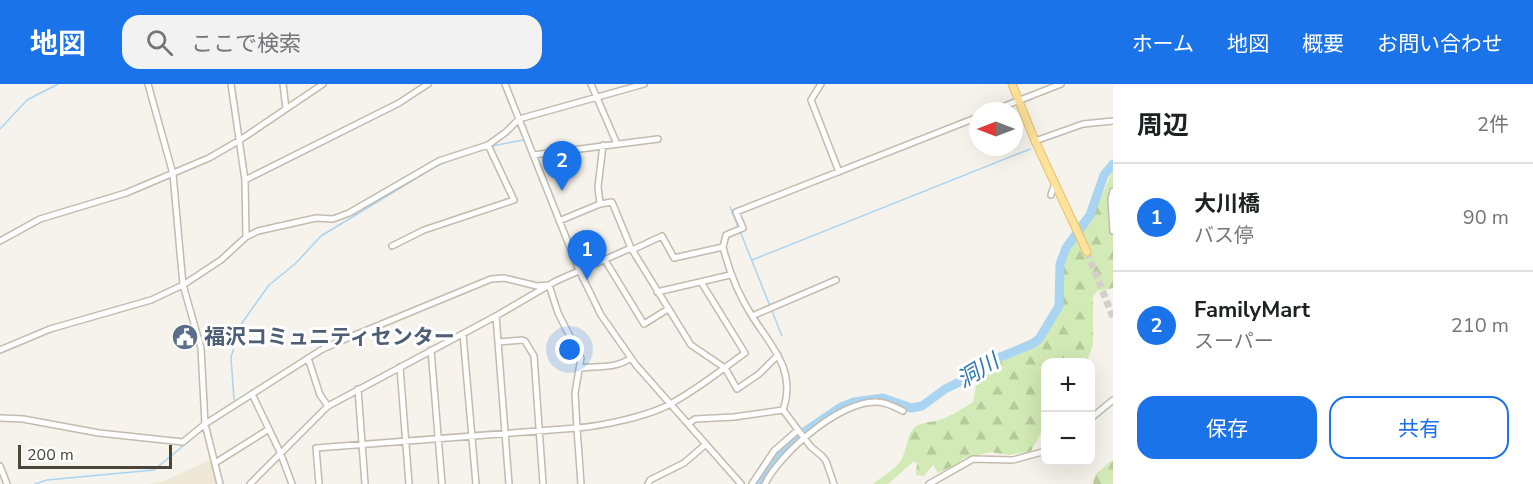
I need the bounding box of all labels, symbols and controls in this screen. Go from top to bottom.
search box [122,15,542,69]
text: 地図 [30,25,86,63]
icon: search [143,26,176,59]
text: ここで検索 [191,29,301,59]
text: ホーム [1132,30,1194,58]
text: 地図 [1227,30,1269,58]
text: 概要 [1302,30,1344,58]
text: お問い合わせ [1377,30,1503,58]
north arrow [969,102,1023,156]
text: 周辺 [1137,108,1189,143]
text: 2件 [1477,111,1509,138]
pin: 2 [542,141,582,191]
text: 大川橋 [1194,189,1260,219]
text: 1 [1151,204,1163,231]
text: 90 m [1463,204,1509,231]
text: バス停 [1194,222,1254,249]
pin: 1 [568,230,606,280]
text: FamilyMart [1194,295,1310,325]
text: 2 [1151,312,1163,339]
text: 210 m [1451,312,1509,339]
public building icon: 福沢コミュニティセンター [170,322,200,352]
place label: 福沢コミュニティセンター [204,323,455,351]
text: スーパー [1194,328,1274,355]
your location [555,335,584,364]
water label: 洞川 [951,346,1006,395]
map controls [1041,358,1095,466]
button: + [1041,358,1095,412]
button: 保存 [1137,396,1317,459]
button: 共有 [1329,396,1509,459]
button: − [1041,412,1095,466]
scale bar [18,442,172,470]
text: 200 m [27,444,74,466]

